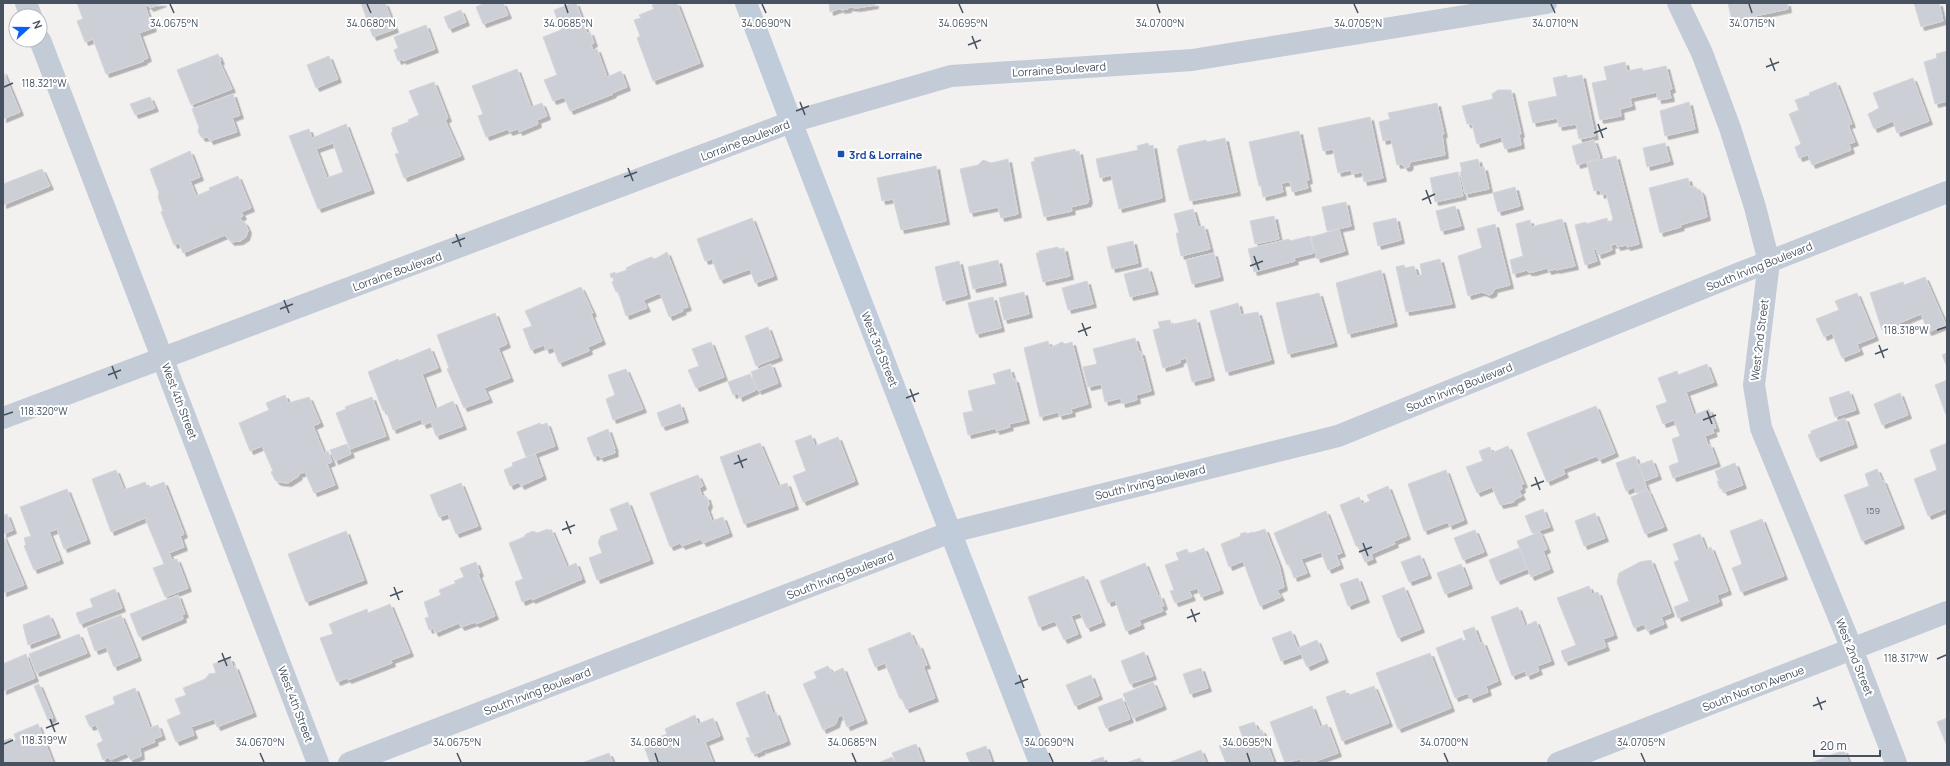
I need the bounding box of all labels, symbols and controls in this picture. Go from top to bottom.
north arrow [8,8,48,48]
text: 34.0675°N [150,16,198,30]
text: 34.0680°N [346,16,396,30]
text: 34.0685°N [544,16,593,30]
text: 34.0690°N [741,16,791,30]
text: 34.0695°N [938,16,988,30]
text: 34.0700°N [1136,16,1184,30]
text: 34.0705°N [1334,16,1382,30]
text: 34.0710°N [1532,16,1578,30]
text: 34.0715°N [1729,16,1775,30]
text: N [29,18,46,31]
street label: Lorraine Boulevard [1012,58,1106,80]
text: 118.321°W [21,76,67,90]
street label: Lorraine Boulevard [698,116,792,164]
place label: 3rd & Lorraine [849,147,923,162]
marker: 3rd & Lorraine [836,149,846,159]
street label: South Irving Boulevard [1704,238,1814,294]
street label: Lorraine Boulevard [350,248,444,294]
street label: West 2nd Street [1747,298,1771,382]
street label: West 3rd Street [858,309,902,389]
text: 118.318°W [1883,323,1929,337]
street label: South Irving Boulevard [1404,359,1514,415]
street label: West 4th Street [159,361,201,441]
text: 118.320°W [20,404,68,418]
street label: South Irving Boulevard [1093,461,1207,503]
house number: 159 [1866,504,1880,517]
street label: South Irving Boulevard [784,548,896,602]
street label: West 2nd Street [1833,616,1877,698]
text: 118.317°W [1884,651,1929,665]
street label: South Norton Avenue [1700,661,1807,714]
street label: West 4th Street [275,664,317,744]
street label: South Irving Boulevard [481,664,593,718]
scale bar [1814,732,1880,758]
text: 118.319°W [21,733,67,747]
text: 34.0670°N [236,735,284,749]
text: 34.0675°N [433,735,481,749]
text: 34.0680°N [630,735,680,749]
text: 34.0685°N [828,735,877,749]
text: 34.0690°N [1024,735,1074,749]
text: 34.0695°N [1222,735,1272,749]
text: 34.0700°N [1420,735,1468,749]
text: 34.0705°N [1617,735,1665,749]
text: 20 m [1820,737,1847,754]

